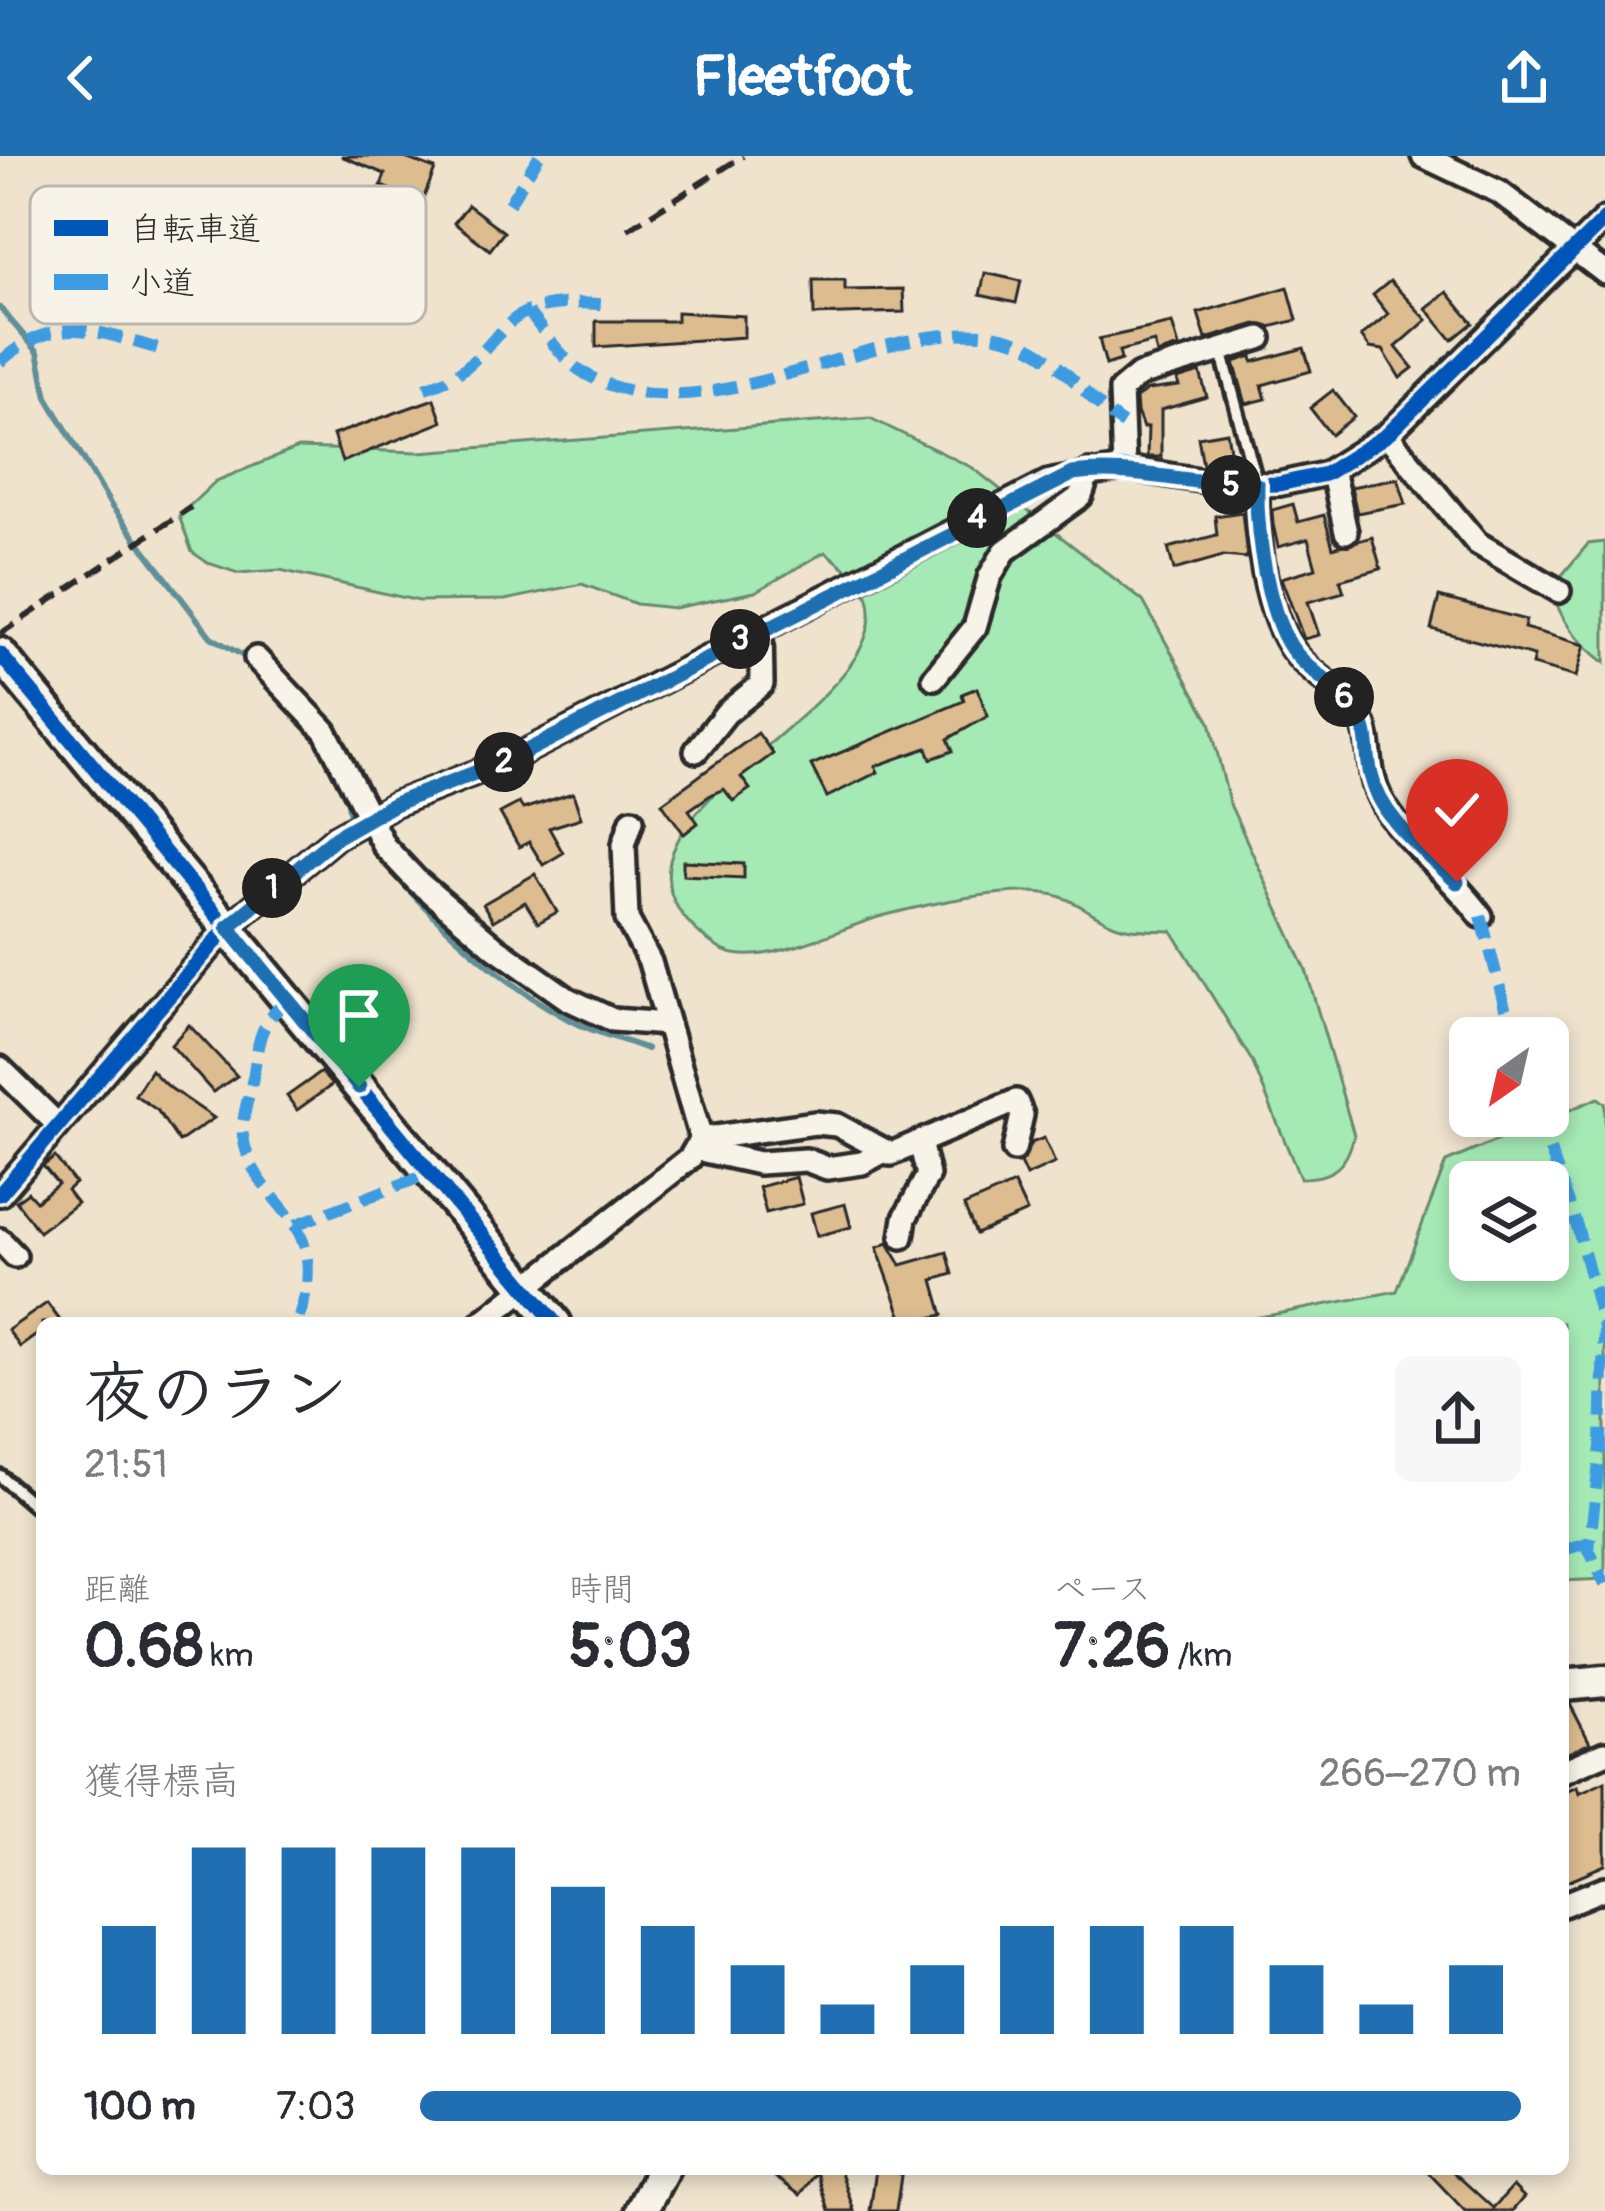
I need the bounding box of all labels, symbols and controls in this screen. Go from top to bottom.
text: Fleetfoot [693,44,912,112]
icon: back [48,45,114,111]
icon: share [1491,45,1557,111]
legend [30,186,426,324]
text: 自転車道 [129,209,261,250]
text: 小道 [129,263,195,304]
pin: 5 [1201,455,1261,515]
text: 5 [1222,464,1240,505]
pin: 4 [947,488,1007,548]
text: 4 [967,497,987,538]
pin: 3 [710,609,770,669]
text: 3 [731,618,749,659]
pin: 6 [1314,667,1374,727]
text: 6 [1334,676,1354,717]
pin: 2 [474,732,534,792]
text: 2 [495,741,513,782]
pin [1406,759,1508,882]
icon: check [1424,777,1490,843]
pin: 1 [242,858,302,918]
text: 1 [266,867,278,908]
pin [308,964,410,1087]
icon: arrive [326,982,392,1048]
north arrow [1449,1017,1569,1137]
map controls [1449,1017,1569,1281]
button: layers [1449,1161,1569,1281]
text: 夜のラン [84,1353,348,1436]
button: share [1395,1356,1521,1482]
text: 21:51 [84,1440,168,1489]
text: 距離 [84,1569,150,1610]
text: 時間 [569,1569,635,1610]
text: ペース [1054,1569,1151,1610]
text: 0.68 [84,1610,203,1685]
text: 5:03 [569,1610,692,1685]
text: 7:26 [1054,1610,1170,1685]
text: km [203,1635,254,1676]
text: /km [1170,1635,1232,1676]
text: 266–270 m [1319,1749,1521,1798]
text: 獲得標高 [84,1757,240,1806]
text: 100 m [84,2082,196,2131]
text: 7:03 [276,2082,355,2131]

